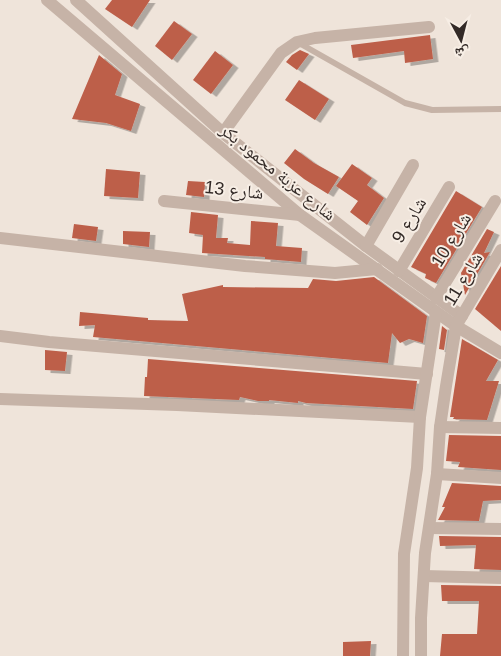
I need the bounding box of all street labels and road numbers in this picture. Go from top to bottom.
street label: شارع عزبة محمود بكر [215,119,340,225]
street label: شارع 13 [203,177,265,204]
street label: شارع 9 [388,194,431,247]
street label: شارع 10 [427,210,476,271]
street label: شارع 11 [440,249,487,309]

